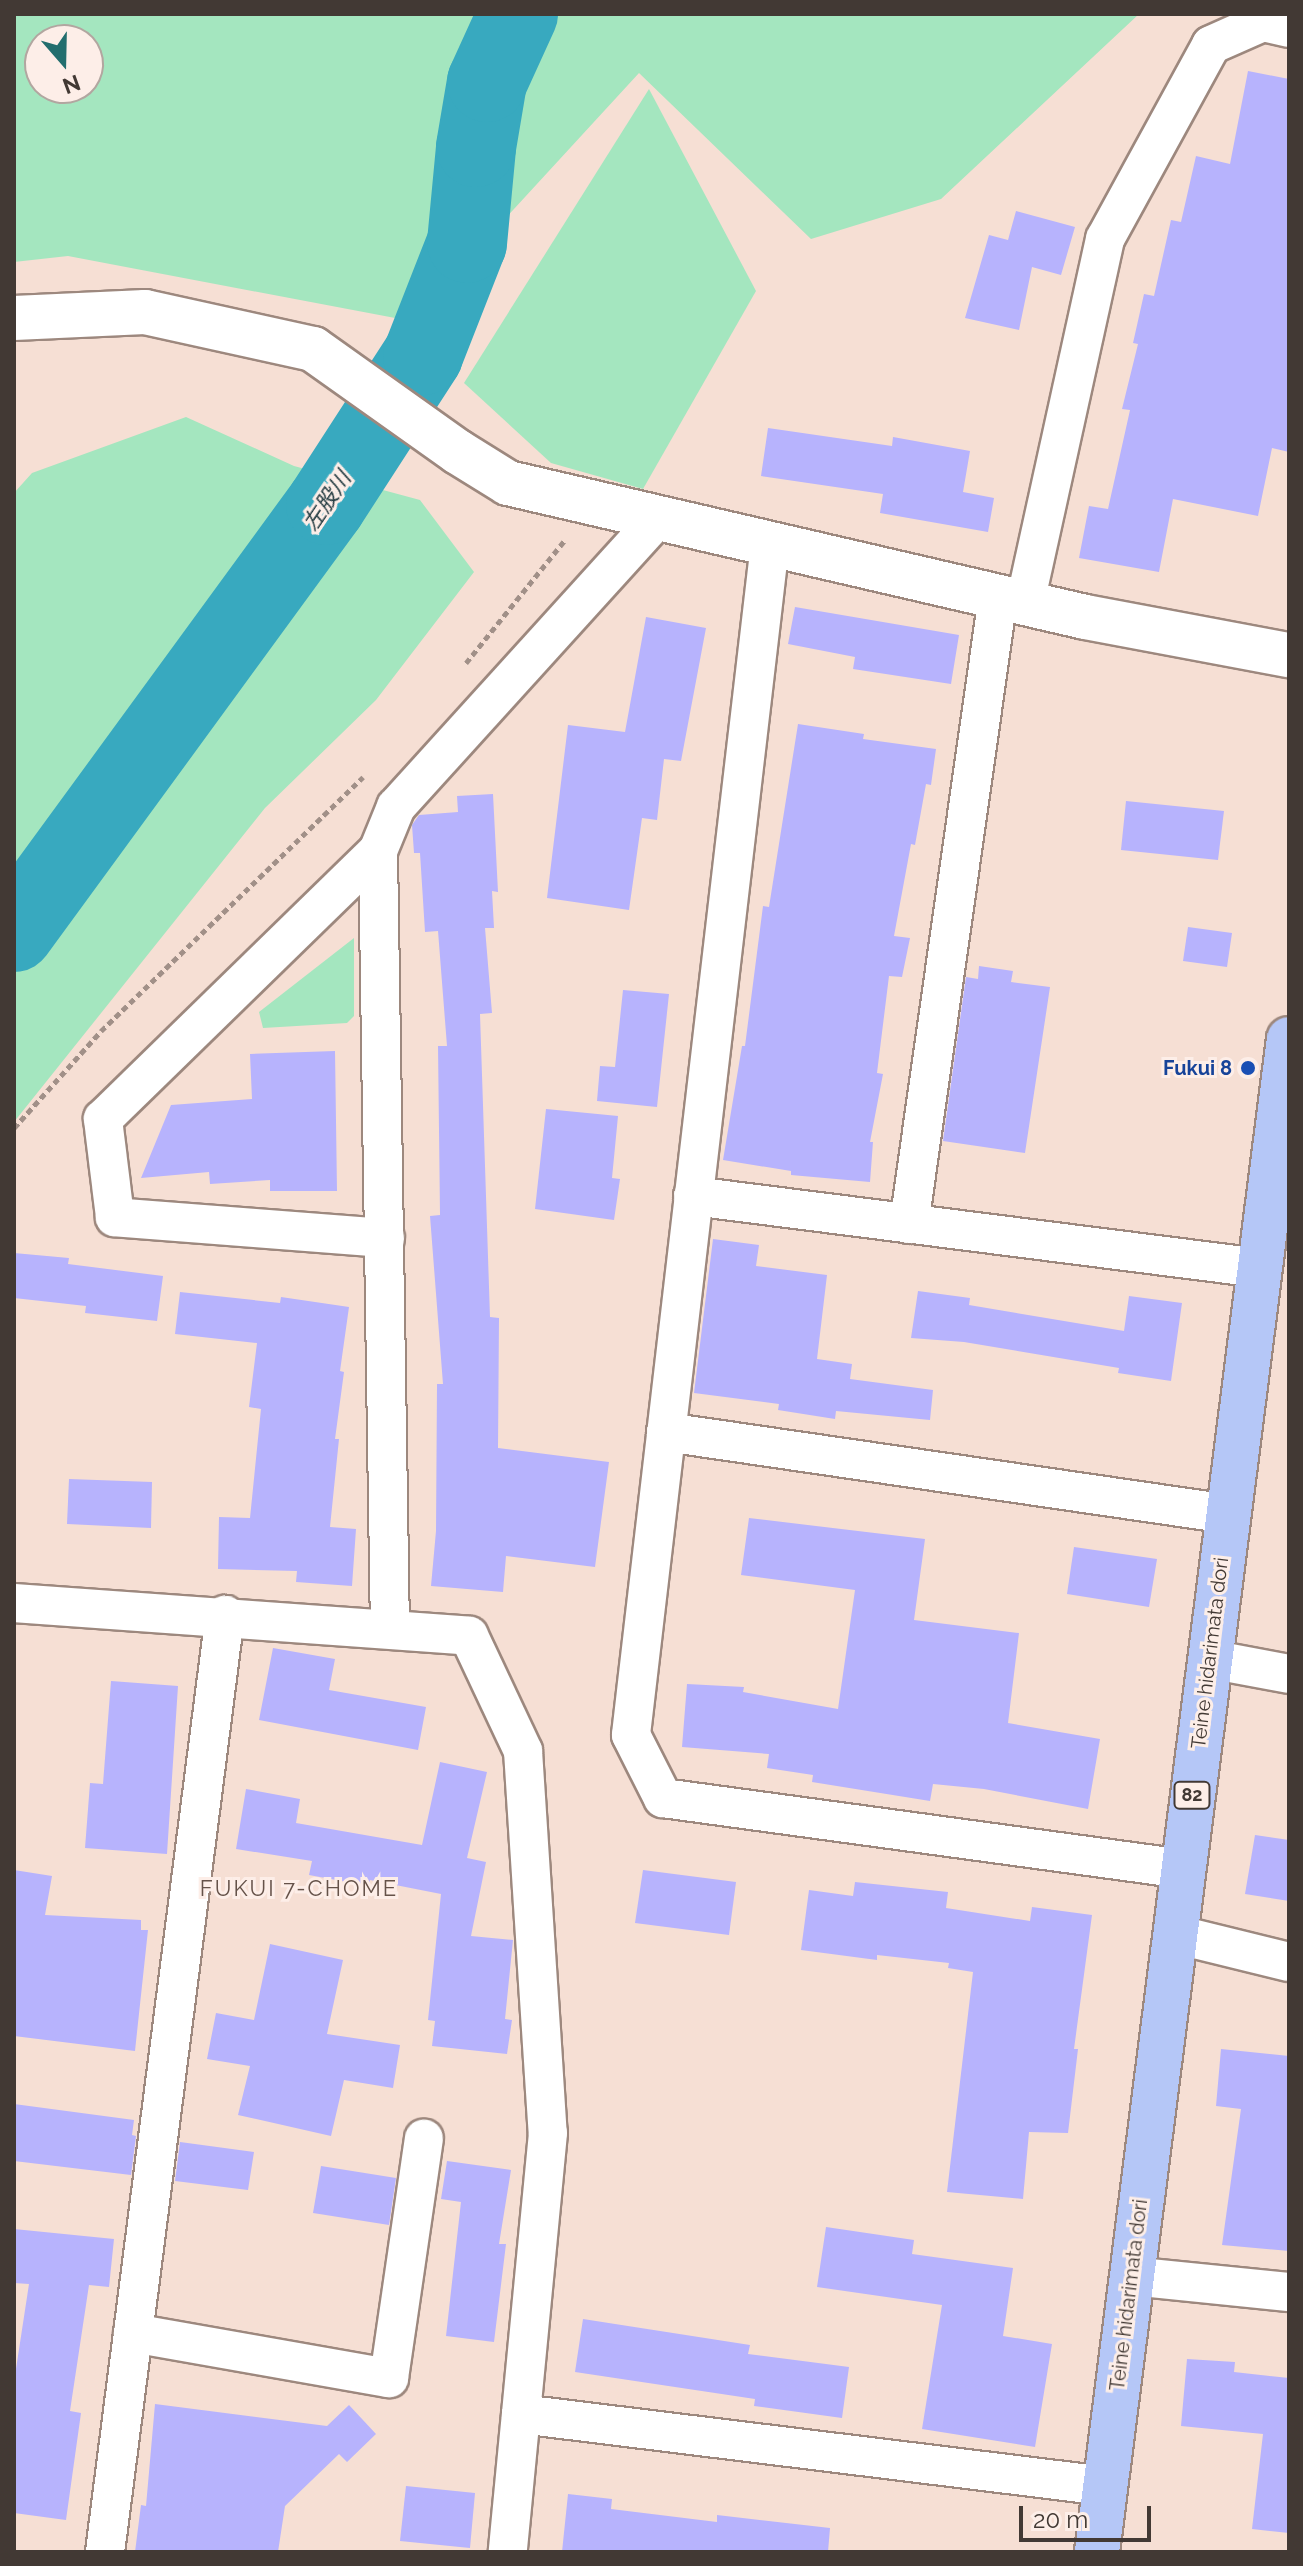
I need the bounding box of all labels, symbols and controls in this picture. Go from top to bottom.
north arrow [24,24,104,104]
text: N [59,70,84,100]
water label: 左股川 [298,466,356,536]
place label: Fukui 8 [1163,1056,1232,1080]
marker: Fukui 8 [1239,1059,1257,1077]
street label: Teine hidarimata dori [1186,1556,1234,1750]
road number: 82 [1172,1781,1212,1809]
district label: FUKUI 7-CHOME [200,1876,398,1902]
street label: Teine hidarimata dori [1105,2198,1153,2392]
scale bar [1023,2490,1155,2540]
text: 20 m [1033,2505,1088,2534]

